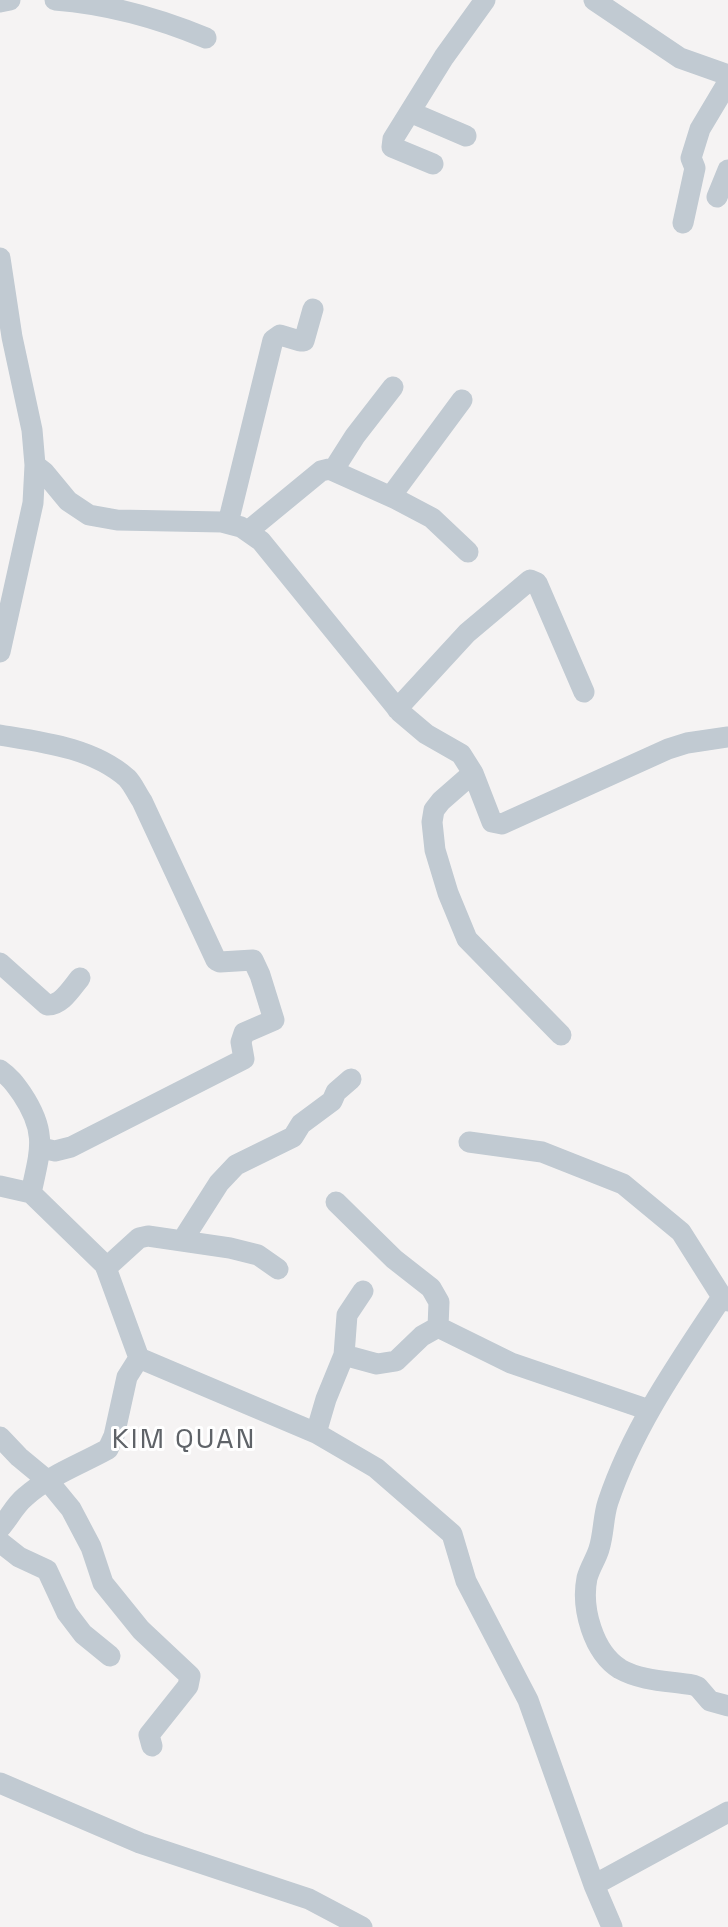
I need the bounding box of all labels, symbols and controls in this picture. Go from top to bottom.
district label: KIM QUAN [113,1423,255,1457]

